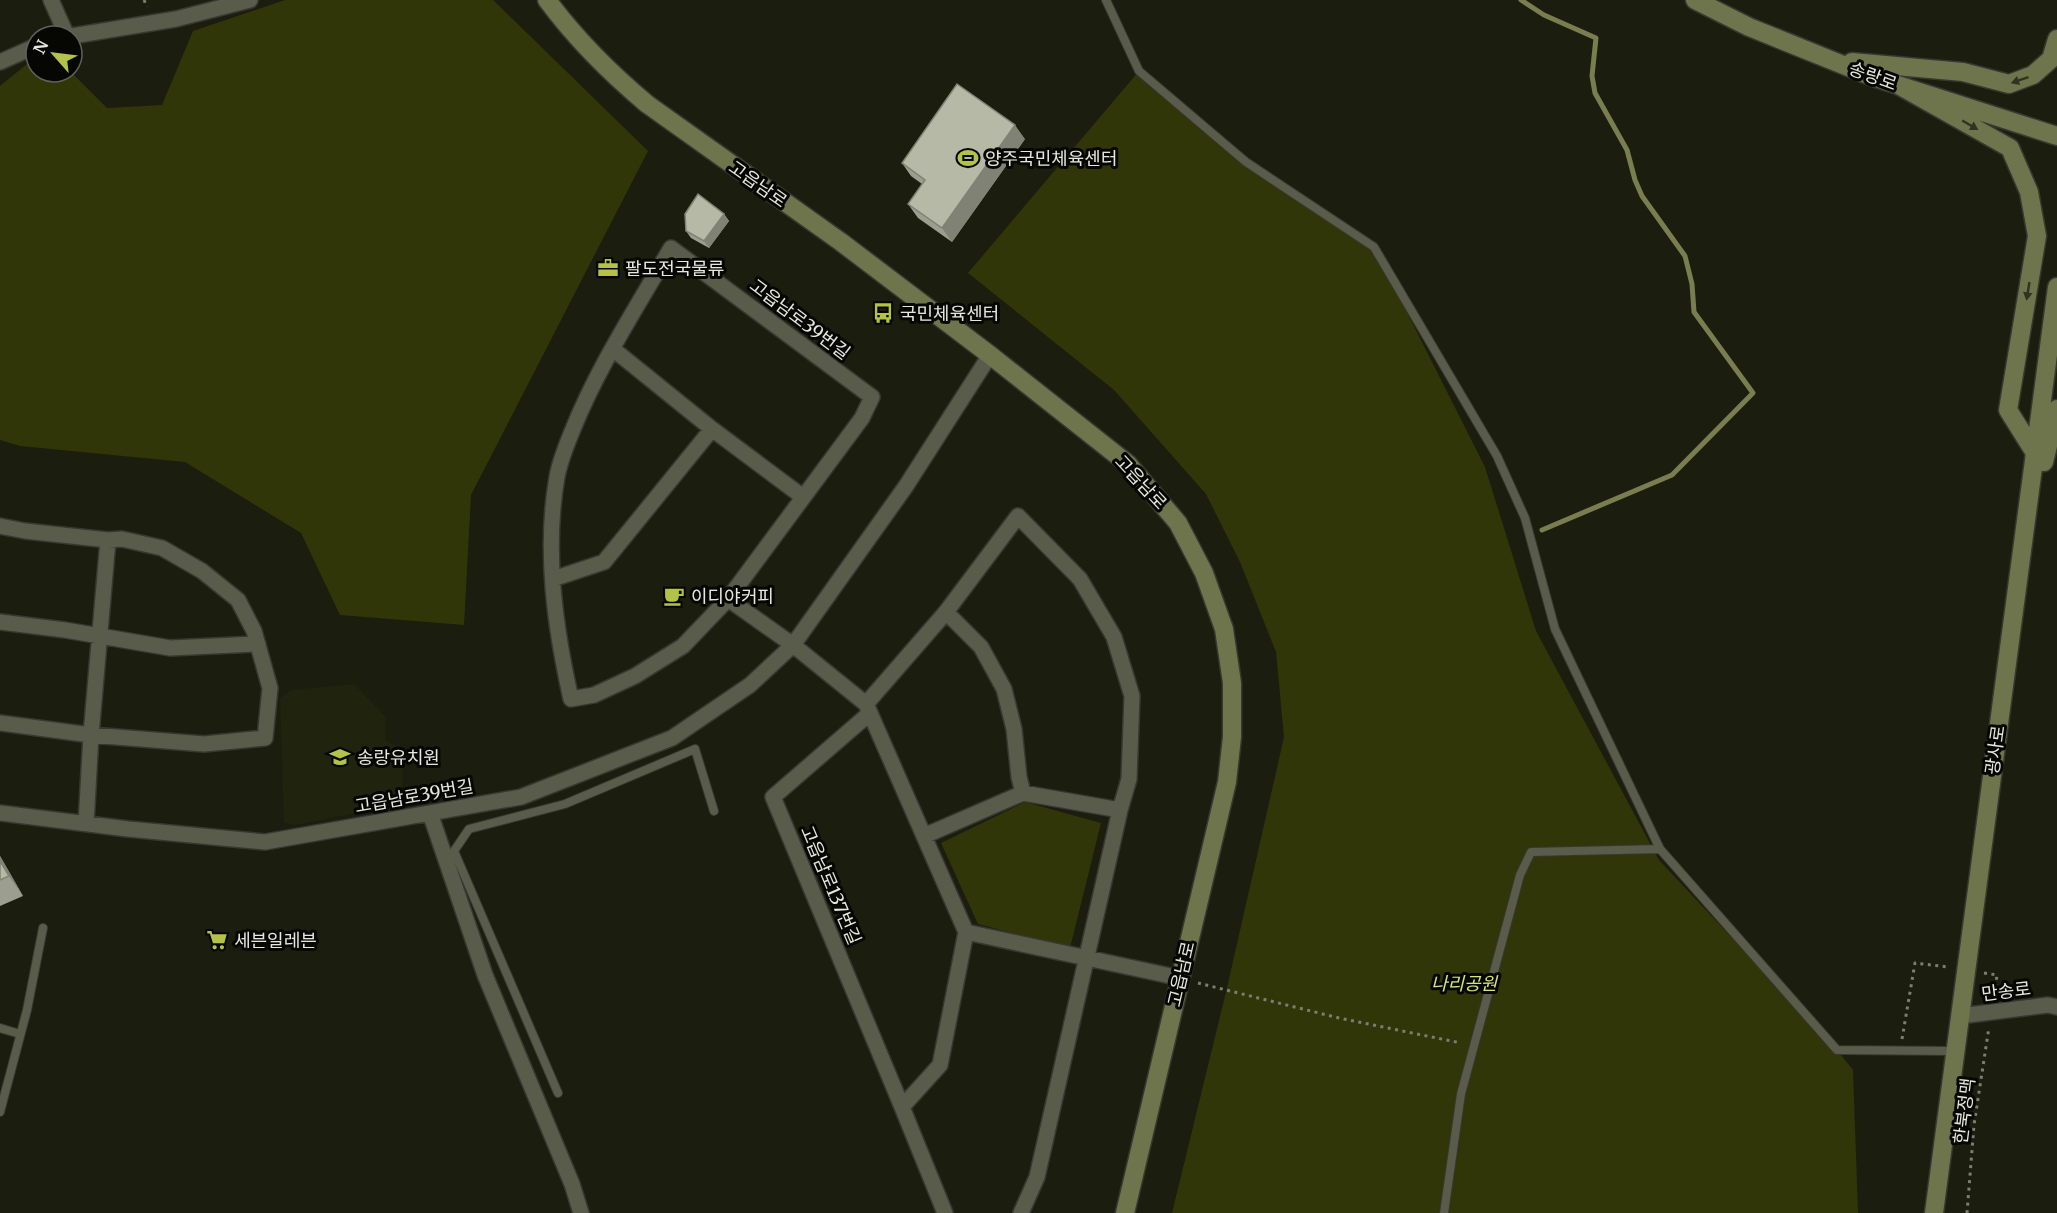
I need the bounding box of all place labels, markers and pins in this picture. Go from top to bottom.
sports icon: 양주국민체육센터 [956,146,980,170]
place label: 양주국민체육센터 [985,147,1117,170]
office icon: 팔도전국물류 [596,256,620,280]
place label: 팔도전국물류 [625,257,724,280]
bus stop icon: 국민체육센터 [871,301,895,325]
place label: 국민체육센터 [900,302,999,325]
cafe icon: 이디야커피 [662,584,686,608]
place label: 이디야커피 [691,585,774,608]
school or university icon: 송랑유치원 [328,745,352,769]
place label: 송랑유치원 [357,746,440,769]
supermarket icon: 세븐일레븐 [205,928,229,952]
place label: 세븐일레븐 [234,929,317,952]

